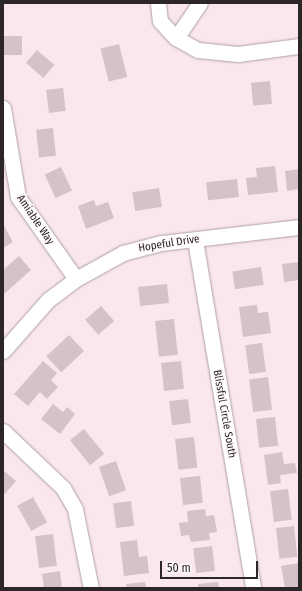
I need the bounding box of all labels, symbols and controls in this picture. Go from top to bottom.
street label: Amiable Way [14,193,56,247]
street label: Hopeful Drive [138,233,200,255]
street label: Blissful Circle South [210,369,238,459]
scale bar [162,553,260,579]
text: 50 m [167,561,191,575]

